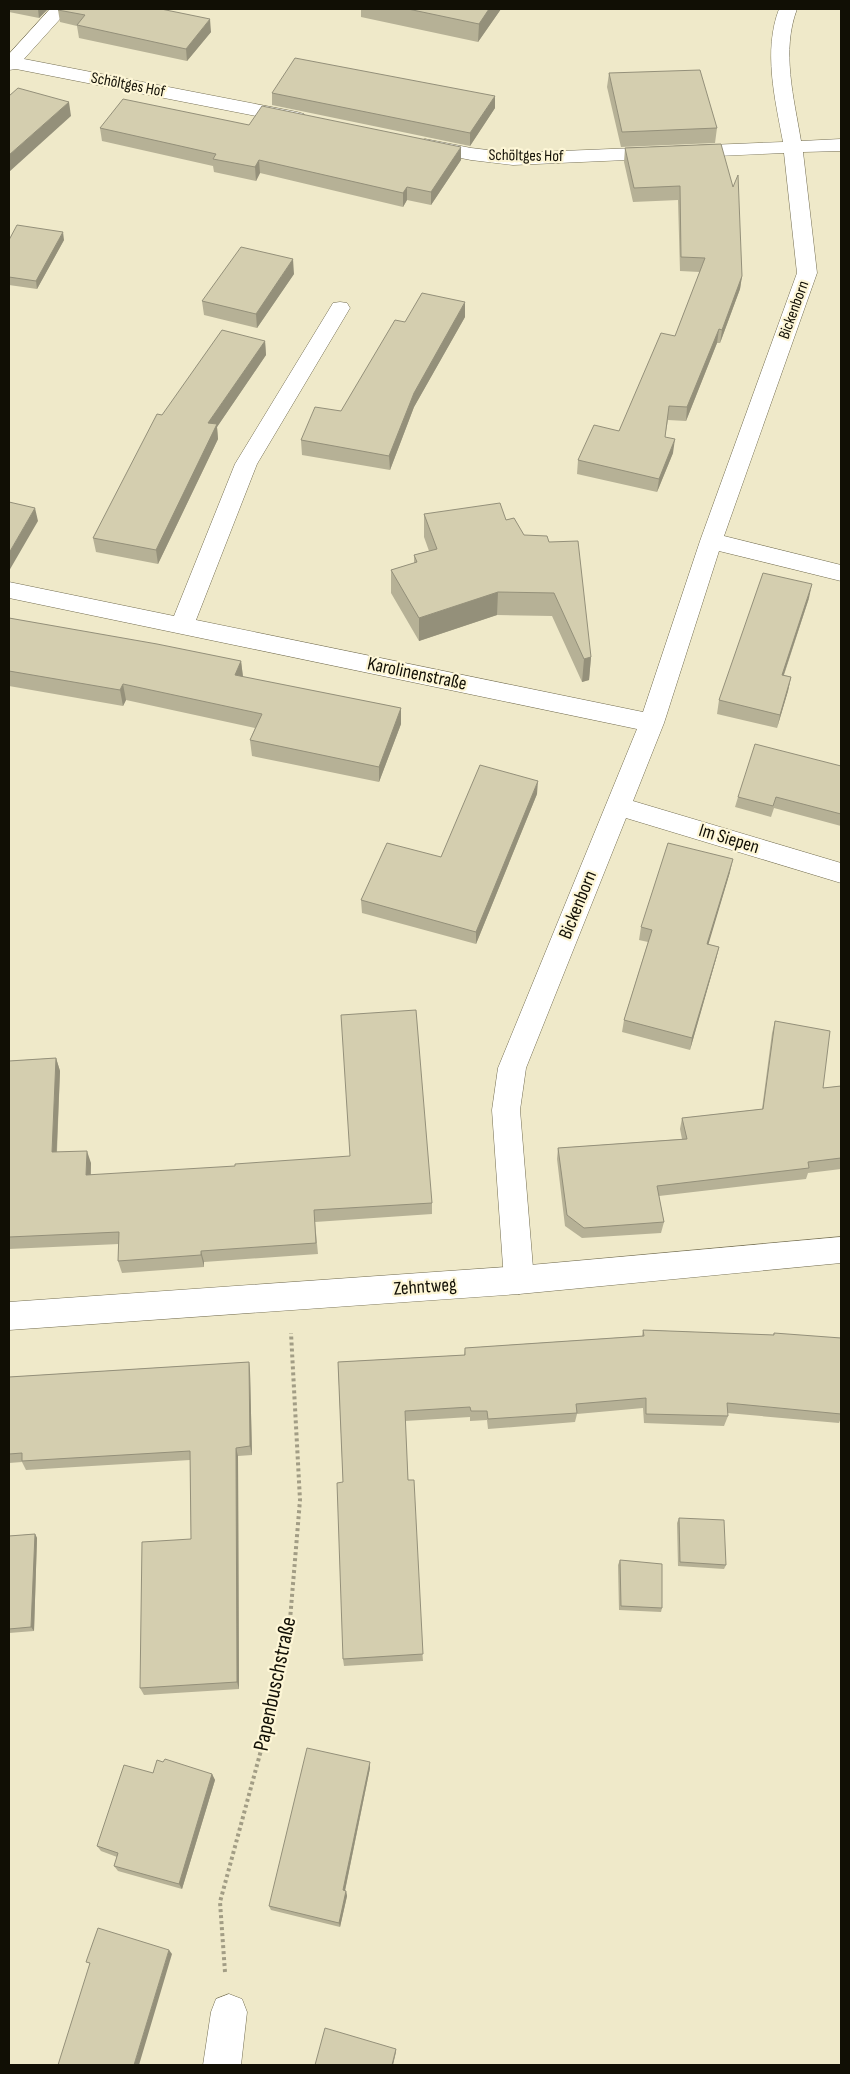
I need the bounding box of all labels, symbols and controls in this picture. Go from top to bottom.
street label: Schöltges Hof [89,69,167,102]
street label: Schöltges Hof [488,146,564,166]
street label: Bickenborn [775,278,813,342]
street label: Karolinenstraße [365,652,469,696]
street label: Im Siepen [696,819,762,859]
street label: Bickenborn [554,867,602,943]
street label: Zehntweg [393,1273,458,1301]
street label: Papenbuschstraße [248,1614,302,1754]

